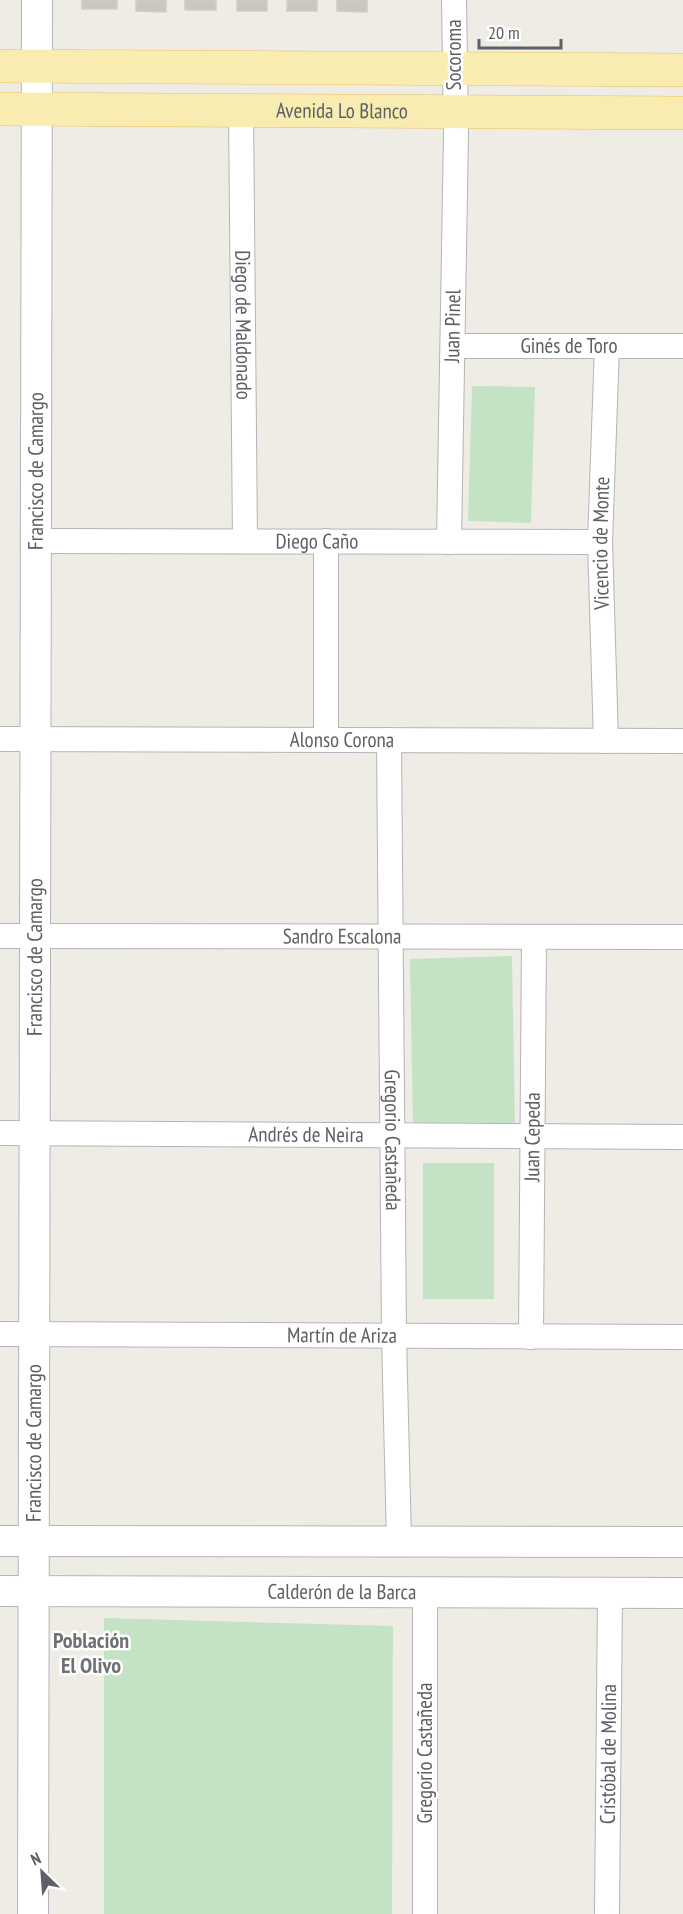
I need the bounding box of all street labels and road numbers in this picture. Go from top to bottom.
street label: Socoroma [440,19,467,91]
street label: Avenida Lo Blanco [276,97,408,124]
street label: Diego de Maldonado [229,250,258,400]
street label: Juan Pinel [438,289,466,364]
street label: Ginés de Toro [520,332,618,359]
street label: Francisco de Camargo [22,392,49,550]
street label: Vicencio de Monte [586,476,615,611]
street label: Diego Caño [276,527,358,555]
street label: Alonso Corona [290,726,394,753]
street label: Francisco de Camargo [21,878,48,1036]
street label: Sandro Escalona [283,922,401,950]
street label: Gregorio Castañeda [379,1069,407,1211]
street label: Juan Cepeda [518,1092,546,1183]
street label: Andrés de Neira [248,1120,364,1148]
street label: Martín de Ariza [287,1321,397,1349]
street label: Francisco de Camargo [20,1364,47,1522]
street label: Calderón de la Barca [267,1578,417,1605]
street label: Gregorio Castañeda [411,1683,438,1823]
street label: Cristóbal de Molina [594,1684,622,1824]

